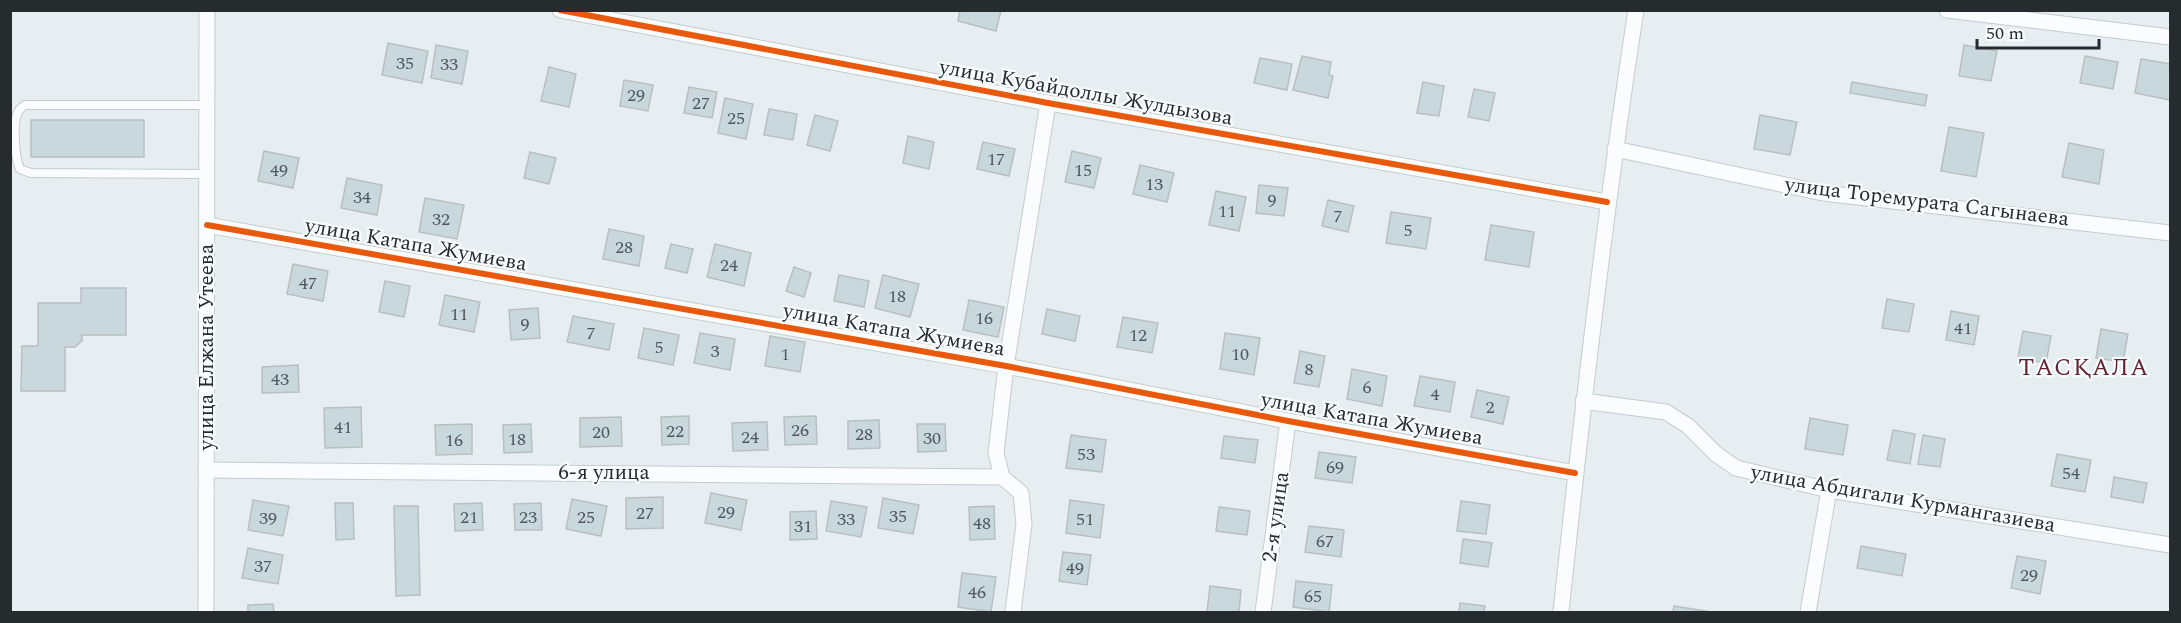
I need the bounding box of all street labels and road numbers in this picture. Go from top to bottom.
street label: улица Кубайдоллы Жулдызова [936,51,1236,135]
street label: улица Торемурата Сагынаева [1782,169,2072,235]
street label: улица Катапа Жумиева [302,210,530,280]
street label: улица Елжана Утеева [191,243,223,451]
street label: улица Катапа Жумиева [780,295,1008,365]
street label: улица Катапа Жумиева [1258,384,1486,454]
street label: улица Абдигали Курмангазиева [1747,456,2059,542]
street label: 6-я улица [558,457,650,489]
street label: 2-я улица [1254,469,1298,565]

